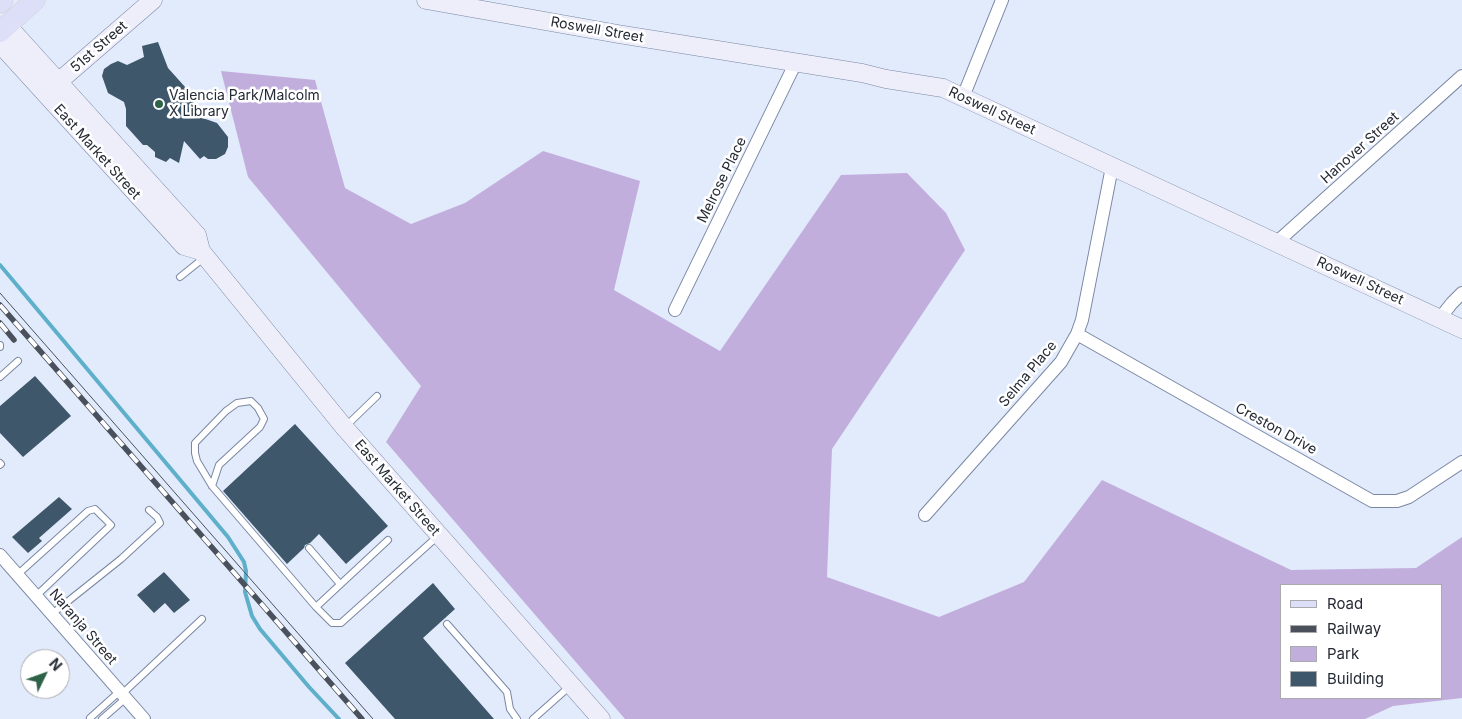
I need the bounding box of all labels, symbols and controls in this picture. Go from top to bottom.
street label: Roswell Street [549,14,645,46]
street label: 51st Street [67,18,131,76]
street label: Roswell Street [946,83,1038,139]
place label: Valencia Park/Malcolm X Library [169,88,320,120]
marker: Valencia Park/Malcolm X Library [153,98,165,110]
street label: East Market Street [50,101,144,203]
street label: Hanover Street [1318,109,1402,187]
street label: Melrose Place [694,134,750,226]
street label: Roswell Street [1314,253,1406,309]
street label: Selma Place [996,338,1060,410]
street label: Creston Drive [1232,400,1320,458]
street label: East Market Street [351,437,443,539]
legend [1280,584,1442,699]
street label: Naranja Street [46,586,120,668]
text: Road [1327,594,1363,613]
text: Railway [1327,619,1381,638]
text: Park [1327,644,1359,663]
north arrow [20,649,70,699]
text: Building [1327,669,1384,688]

